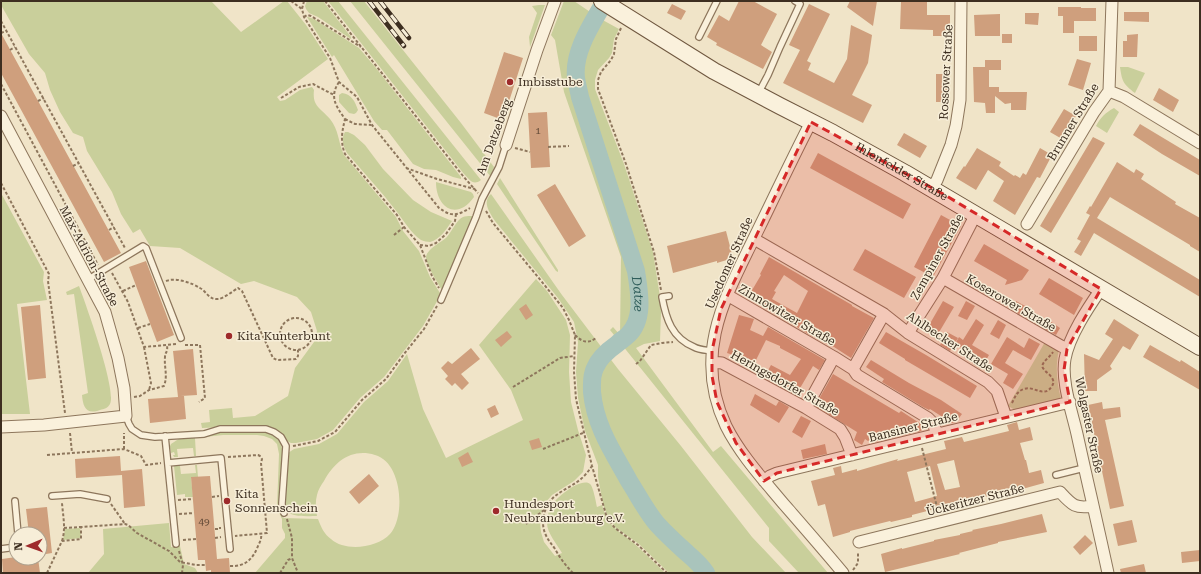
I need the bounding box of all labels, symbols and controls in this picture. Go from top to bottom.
street label: Rossower Straße [937,24,956,120]
place label: Imbisstube [518,75,583,89]
marker: Imbisstube [505,77,515,87]
street label: Brunner Straße [1044,80,1102,163]
street label: Am Datzeberg [474,97,514,177]
house number: 1 [535,125,541,136]
street label: Ihlenfelder Straße [853,140,951,204]
street label: Max-Adrion-Straße [57,203,122,309]
street label: Zempiner Straße [908,211,967,303]
street label: Usedomer Straße [702,214,756,311]
street label: Koserower Straße [964,272,1059,335]
water label: Datze [629,274,647,313]
street label: Zinnowitzer Straße [736,282,838,349]
street label: Ahlbecker Straße [904,309,996,375]
place label: Kita Kunterbunt [237,329,331,343]
marker: Kita Kunterbunt [224,331,234,341]
street label: Heringsdorfer Straße [728,347,842,419]
street label: Wolgaster Straße [1072,376,1106,475]
street label: Bansiner Straße [867,409,959,445]
street label: Ückeritzer Straße [924,481,1026,519]
place label: Kita Sonnenschein [235,487,318,515]
marker: Kita Sonnenschein [222,496,232,506]
place label: Hundesport Neubrandenburg e.V. [504,497,625,525]
marker: Hundesport Neubrandenburg e.V. [491,506,501,516]
house number: 49 [198,516,210,527]
north arrow [8,526,48,566]
text: N [12,541,25,551]

